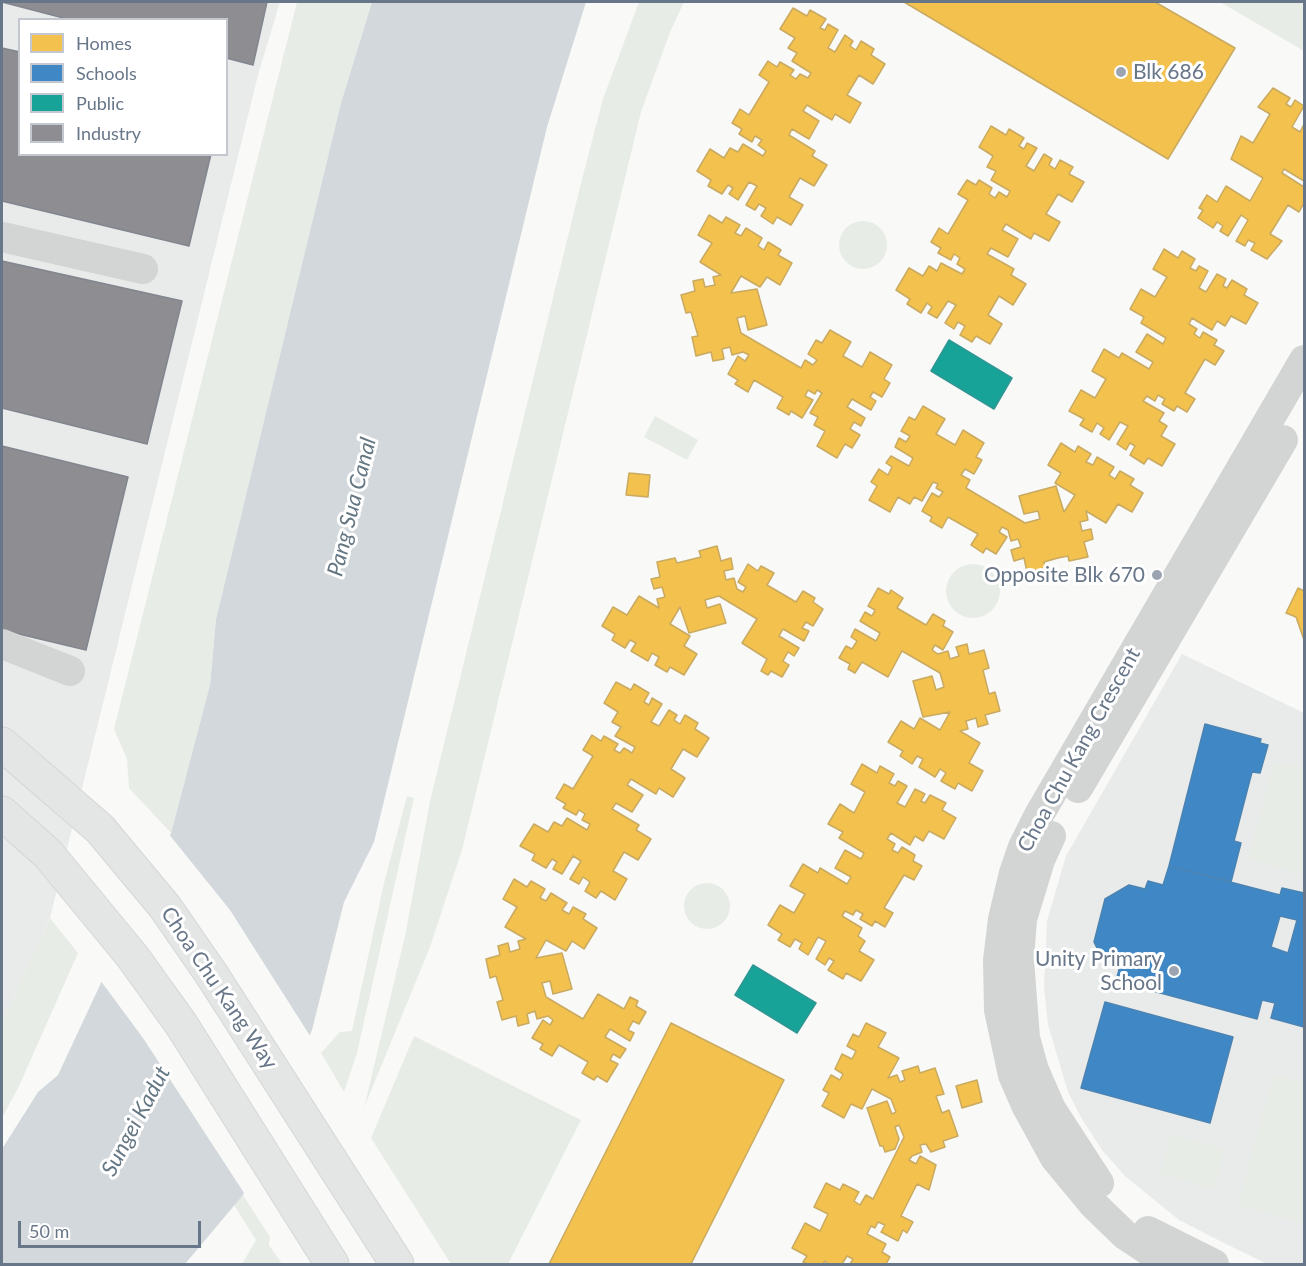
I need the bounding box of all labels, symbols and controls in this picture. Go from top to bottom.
legend [18,18,228,156]
text: Homes [76,32,132,54]
place label: Blk 686 [1133,59,1204,85]
text: Schools [76,62,137,84]
marker: Blk 686 [1114,65,1128,79]
text: Public [76,92,124,114]
text: Industry [76,122,141,144]
water label: Pang Sua Canal [322,435,382,579]
place label: Opposite Blk 670 [984,562,1145,588]
marker: Opposite Blk 670 [1150,568,1164,582]
street label: Choa Chu Kang Crescent [1012,643,1146,857]
street label: Choa Chu Kang Way [155,902,283,1074]
place label: Unity Primary School [1035,946,1162,996]
marker: Unity Primary School [1167,964,1181,978]
water label: Sungei Kadut [96,1061,176,1181]
scale bar [21,1209,204,1247]
text: 50 m [29,1220,69,1242]

